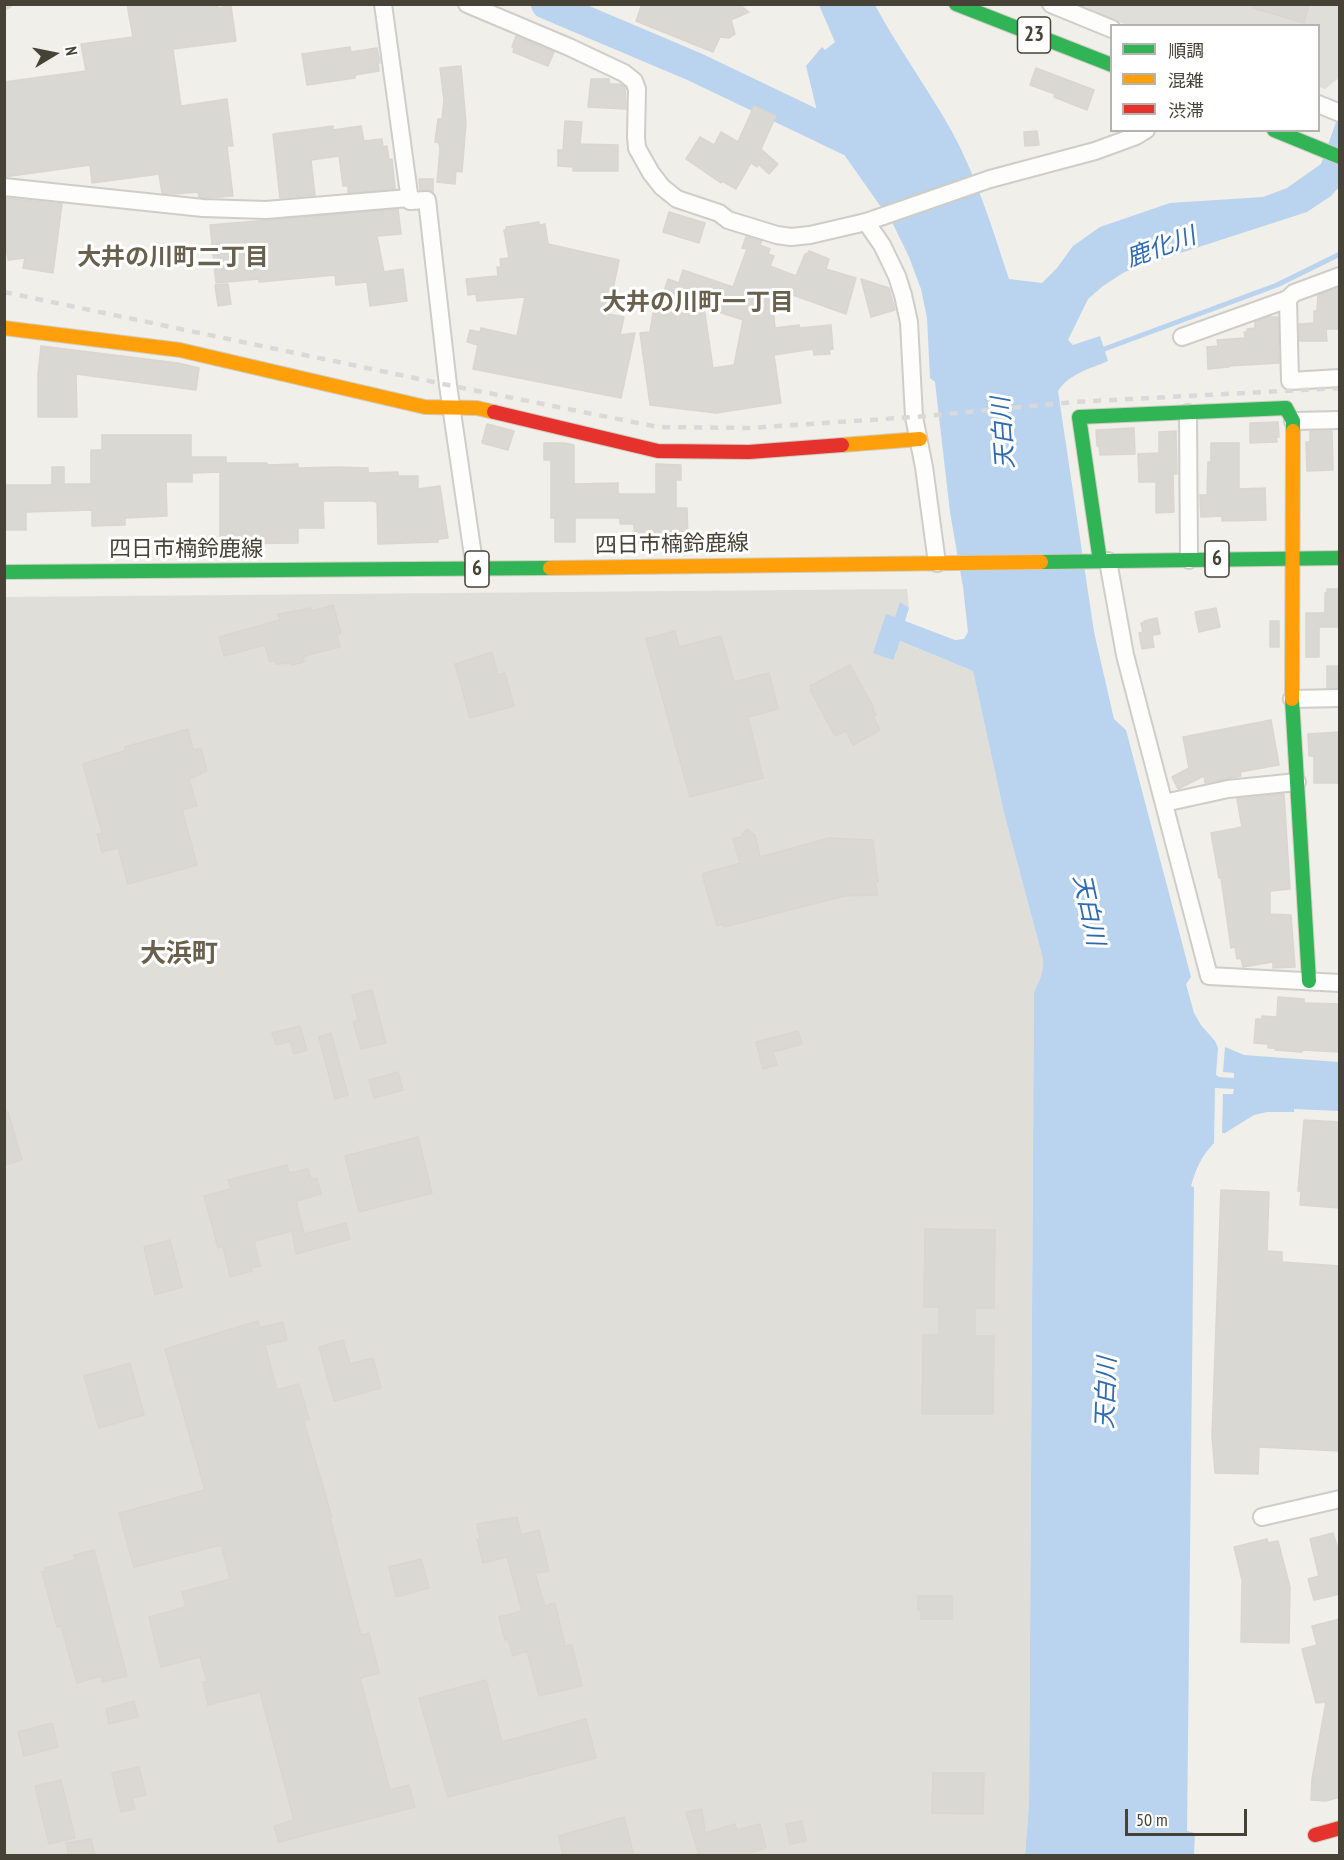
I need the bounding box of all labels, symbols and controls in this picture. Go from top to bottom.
road number: 23 [1018,17,1050,53]
north arrow [24,24,84,84]
legend [1110,24,1320,132]
text: 順調 [1168,39,1204,62]
text: N [61,45,82,57]
text: 混雑 [1168,69,1204,92]
text: 渋滞 [1168,99,1204,122]
water label: 鹿化川 [1122,222,1200,274]
district label: 大井の川町二丁目 [77,244,269,272]
district label: 大井の川町一丁目 [602,289,794,317]
water label: 天白川 [987,396,1021,470]
street label: 四日市楠鈴鹿線 [595,530,749,560]
street label: 四日市楠鈴鹿線 [109,537,263,563]
road number: 6 [1205,541,1229,577]
road number: 6 [465,551,489,587]
water label: 天白川 [1066,872,1110,948]
district label: 大浜町 [140,939,218,971]
water label: 天白川 [1091,1357,1123,1429]
scale bar [1128,1797,1250,1835]
text: 50 m [1136,1808,1168,1831]

